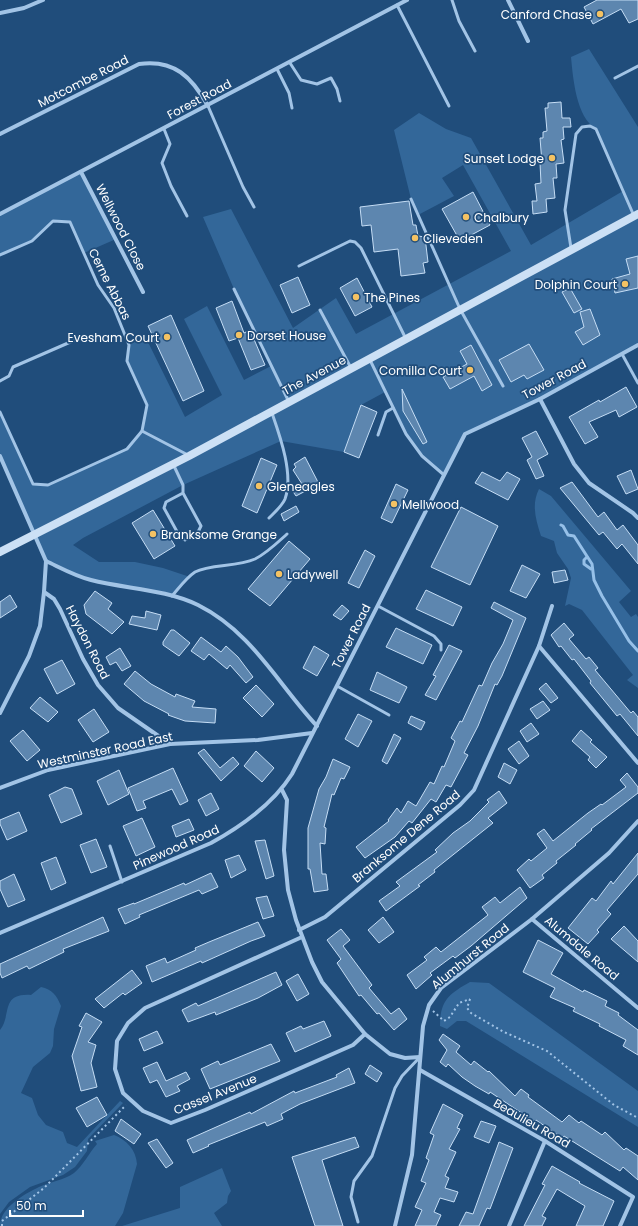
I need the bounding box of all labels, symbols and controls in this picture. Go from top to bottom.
place label: Canford Chase [501,6,592,23]
marker: Canford Chase [595,9,605,19]
street label: Motcombe Road [35,51,131,111]
street label: Forest Road [164,75,234,123]
place label: Sunset Lodge [464,150,544,167]
marker: Sunset Lodge [547,153,557,163]
street label: Wellwood Close [92,181,150,273]
place label: Chalbury [474,209,529,226]
marker: Chalbury [461,212,471,222]
place label: Clieveden [423,230,483,247]
marker: Clieveden [410,233,420,243]
street label: Cerne Abbas [85,245,135,323]
place label: Dolphin Court [535,276,617,293]
marker: Dolphin Court [620,279,630,289]
place label: The Pines [364,289,420,306]
marker: The Pines [351,292,361,302]
place label: Dorset House [247,327,326,344]
place label: Evesham Court [68,329,159,346]
marker: Dorset House [234,330,244,340]
marker: Evesham Court [162,332,172,342]
street label: The Avenue [279,351,349,399]
street label: Tower Road [519,355,589,403]
place label: Comilla Court [379,362,462,379]
marker: Comilla Court [465,365,475,375]
place label: Gleneagles [267,478,335,495]
marker: Gleneagles [254,481,264,491]
place label: Mellwood [402,496,459,513]
marker: Mellwood [389,499,399,509]
place label: Branksome Grange [161,526,277,543]
marker: Branksome Grange [148,529,158,539]
place label: Ladywell [287,566,338,583]
marker: Ladywell [274,569,284,579]
street label: Tower Road [327,601,375,671]
street label: Haydon Road [62,602,114,682]
street label: Westminster Road East [36,727,174,773]
street label: Branksome Dene Road [348,786,464,886]
street label: Pinewood Road [130,820,222,874]
street label: Alumdale Road [541,912,623,984]
street label: Alumhurst Road [427,919,513,993]
street label: Cassel Avenue [171,1070,259,1118]
street label: Beaulieu Road [490,1094,574,1152]
scale bar [10,1192,83,1218]
text: 50 m [16,1197,47,1214]

